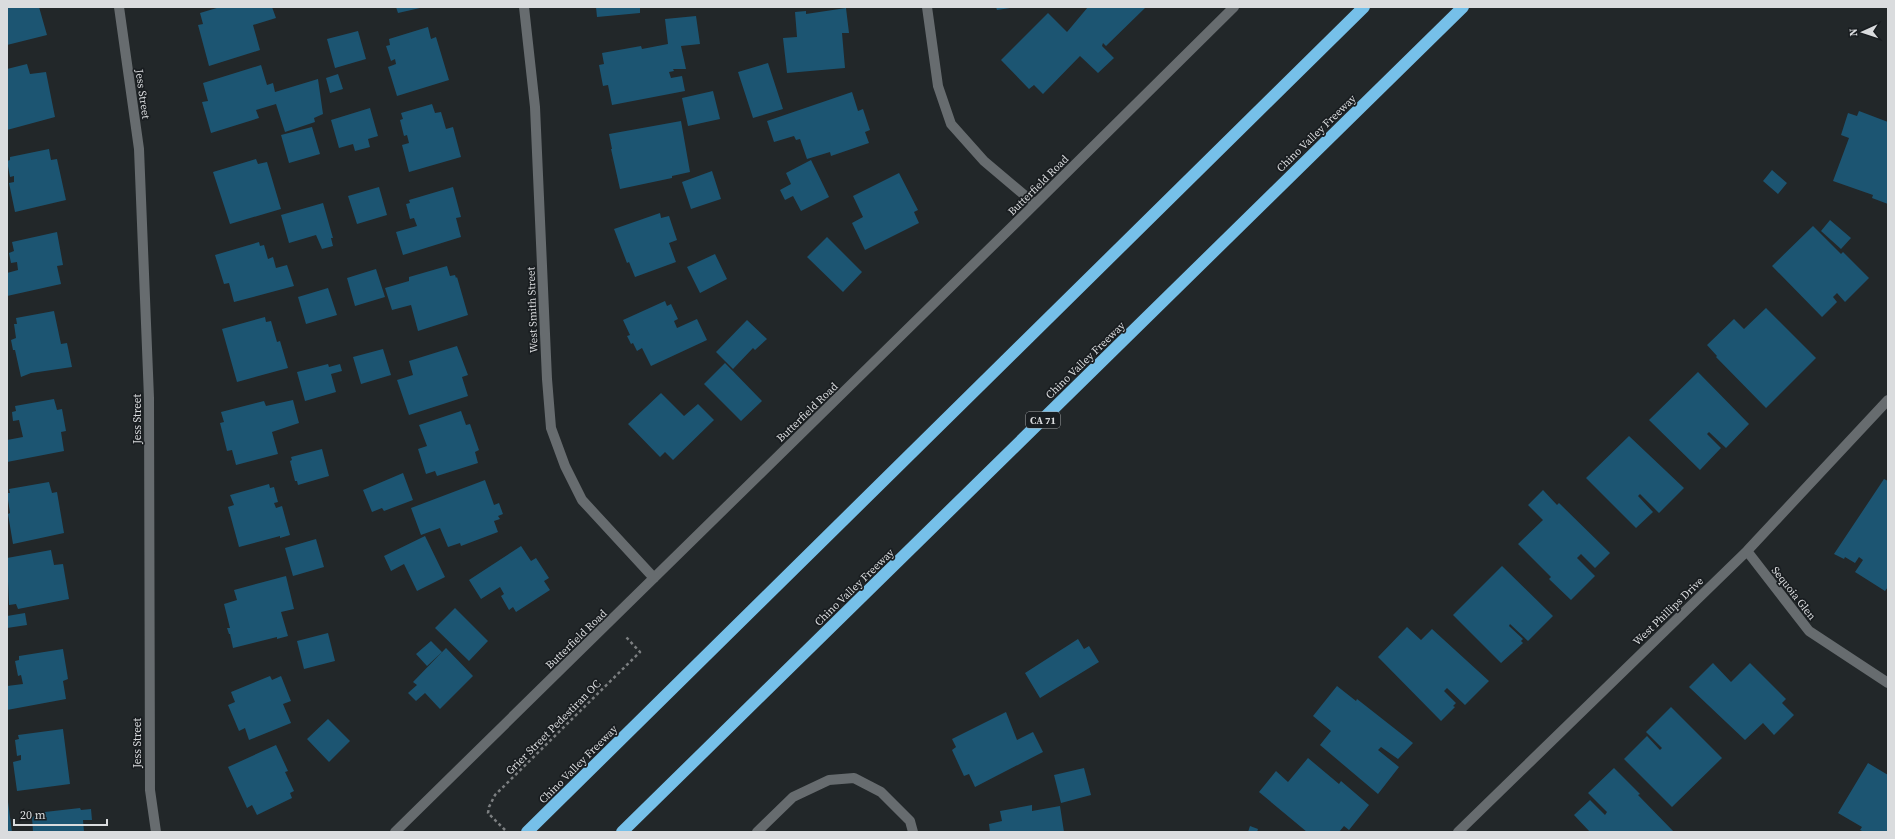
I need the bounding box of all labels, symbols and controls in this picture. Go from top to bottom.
north arrow [1843,12,1883,52]
text: N [1846,28,1861,37]
street label: Jess Street [131,67,153,120]
street label: Chino Valley Freeway [1273,91,1360,175]
street label: Butterfield Road [1005,151,1072,219]
street label: West Smith Street [523,266,542,353]
street label: Chino Valley Freeway [1042,318,1129,402]
street label: Butterfield Road [773,379,842,445]
street label: Jess Street [130,394,145,445]
road number: CA 71 [1026,412,1060,428]
street label: Chino Valley Freeway [811,545,898,629]
street label: Sequoia Glen [1768,563,1819,623]
street label: West Phillips Drive [1630,574,1707,649]
street label: Butterfield Road [542,606,611,672]
street label: Grier Street Pedestiran OC [503,676,604,778]
street label: Jess Street [130,718,145,769]
street label: Chino Valley Freeway [536,722,621,807]
scale bar [14,801,107,827]
text: 20 m [20,807,46,823]

